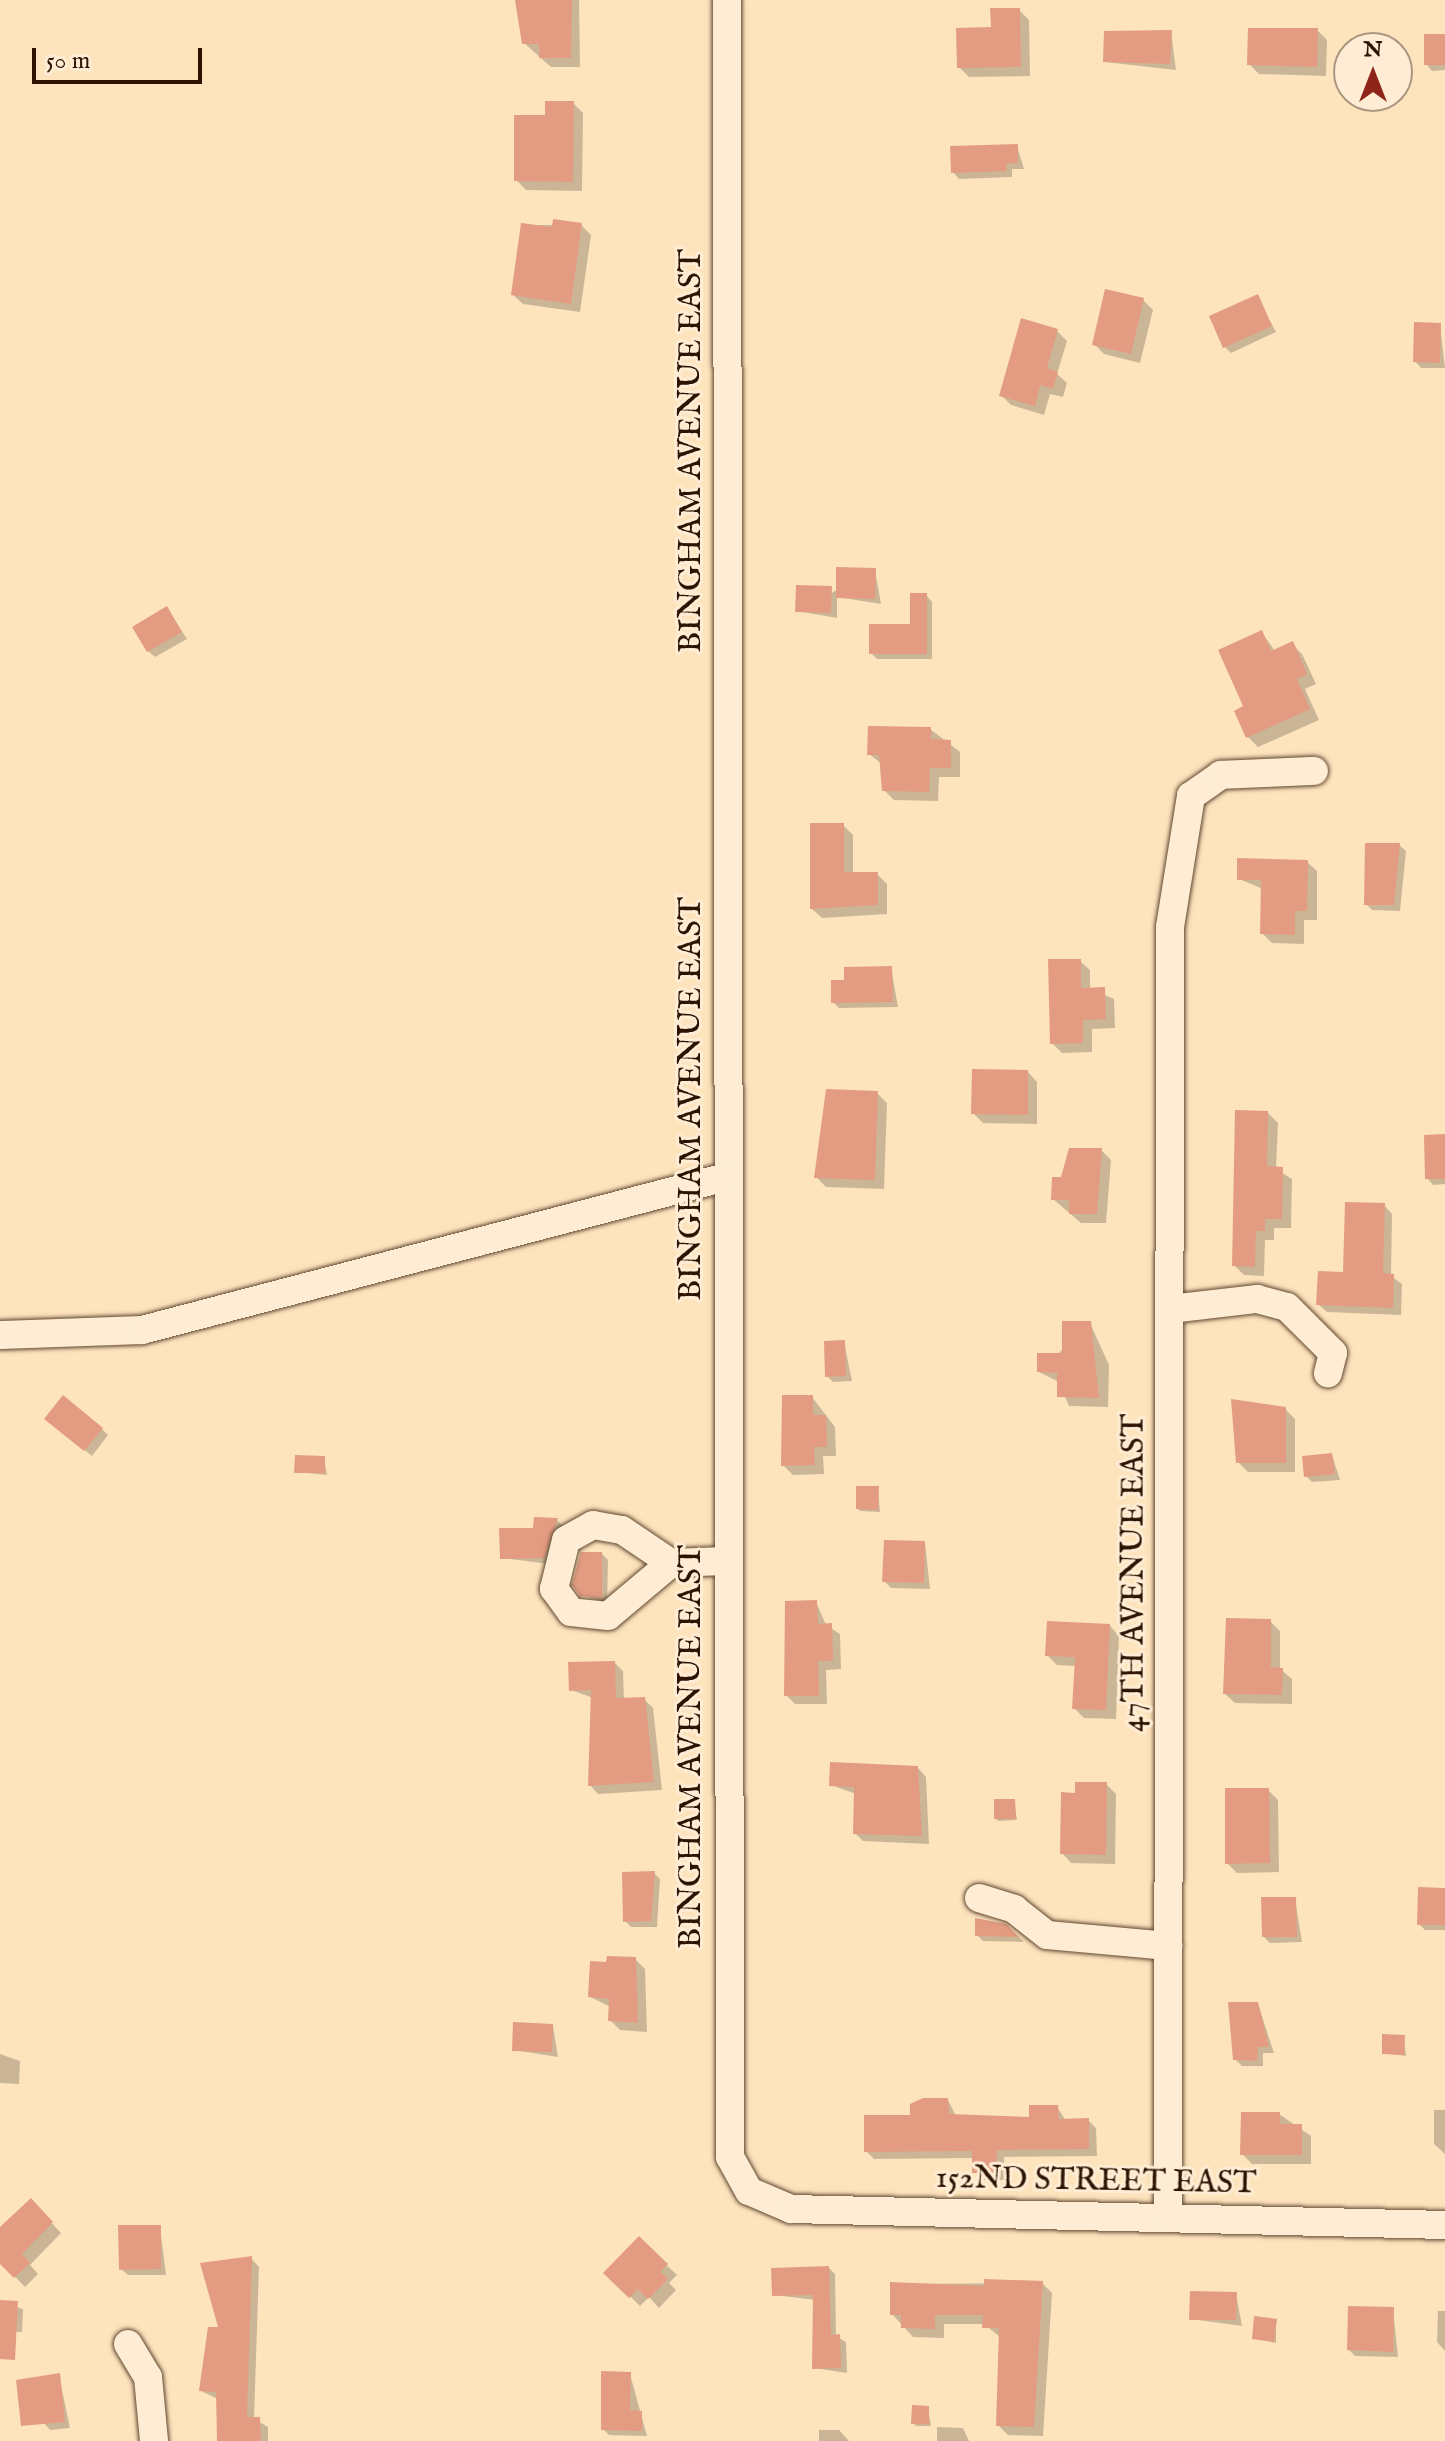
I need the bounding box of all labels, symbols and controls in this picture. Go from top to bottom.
scale bar [36,32,206,82]
north arrow [1333,32,1413,112]
text: N [1363,36,1383,64]
text: 50 m [46,46,90,77]
street label: BINGHAM AVENUE EAST [673,249,711,653]
street label: BINGHAM AVENUE EAST [673,897,711,1301]
street label: 47TH AVENUE EAST [1116,1414,1154,1732]
street label: BINGHAM AVENUE EAST [673,1545,711,1949]
street label: 152ND STREET EAST [935,2160,1257,2204]

